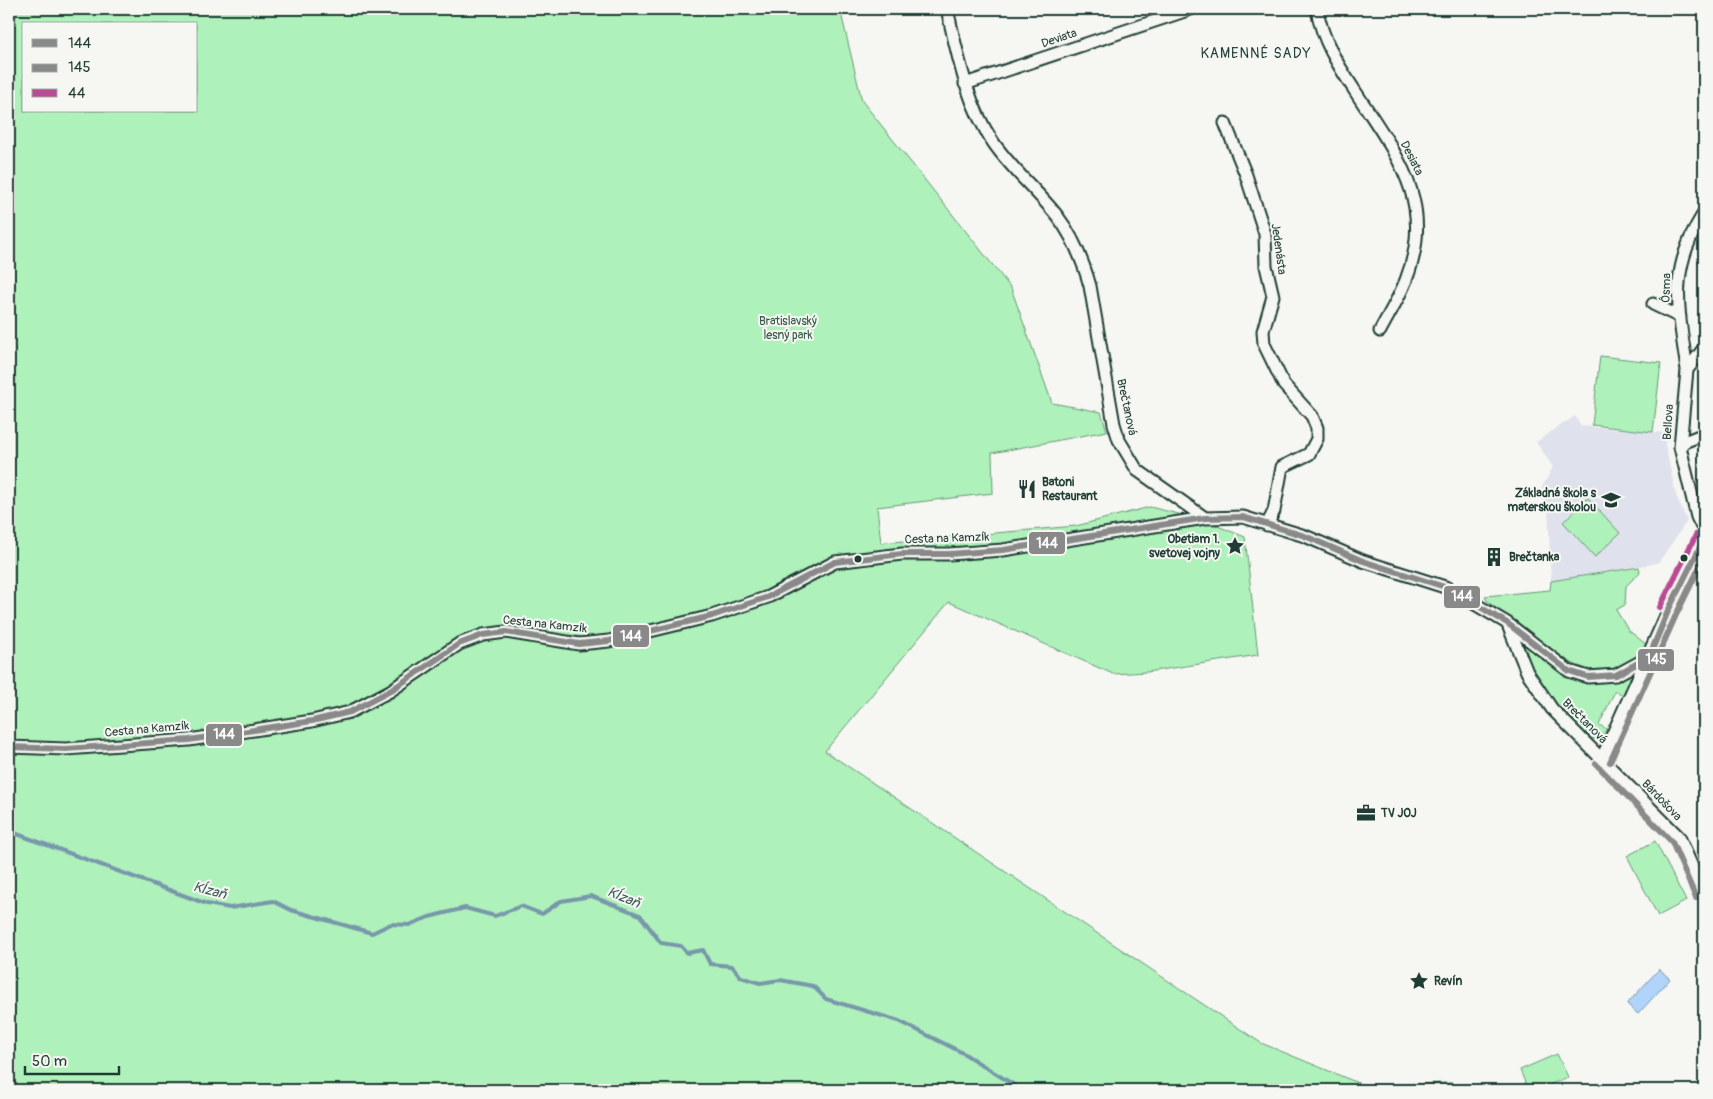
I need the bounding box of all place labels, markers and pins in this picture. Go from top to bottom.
place label: Batoni Restaurant [1042,475,1099,504]
restaurant icon: Batoni Restaurant [1016,478,1038,500]
place label: Základná škola s materskou školou [1507,486,1597,515]
school or university icon: Základná škola s materskou školou [1600,489,1622,511]
place label: Obetiam 1. svetovej vojny [1149,532,1221,561]
place icon: Obetiam 1. svetovej vojny [1224,535,1246,557]
building icon: Brečtanka [1483,546,1505,568]
place label: Brečtanka [1509,550,1560,565]
unlabelled marker [1679,553,1689,563]
unlabelled marker [853,554,863,564]
office icon: TV JOJ [1355,802,1377,824]
place label: TV JOJ [1380,806,1417,821]
place icon: Revín [1408,970,1430,992]
place label: Revín [1434,974,1463,989]

